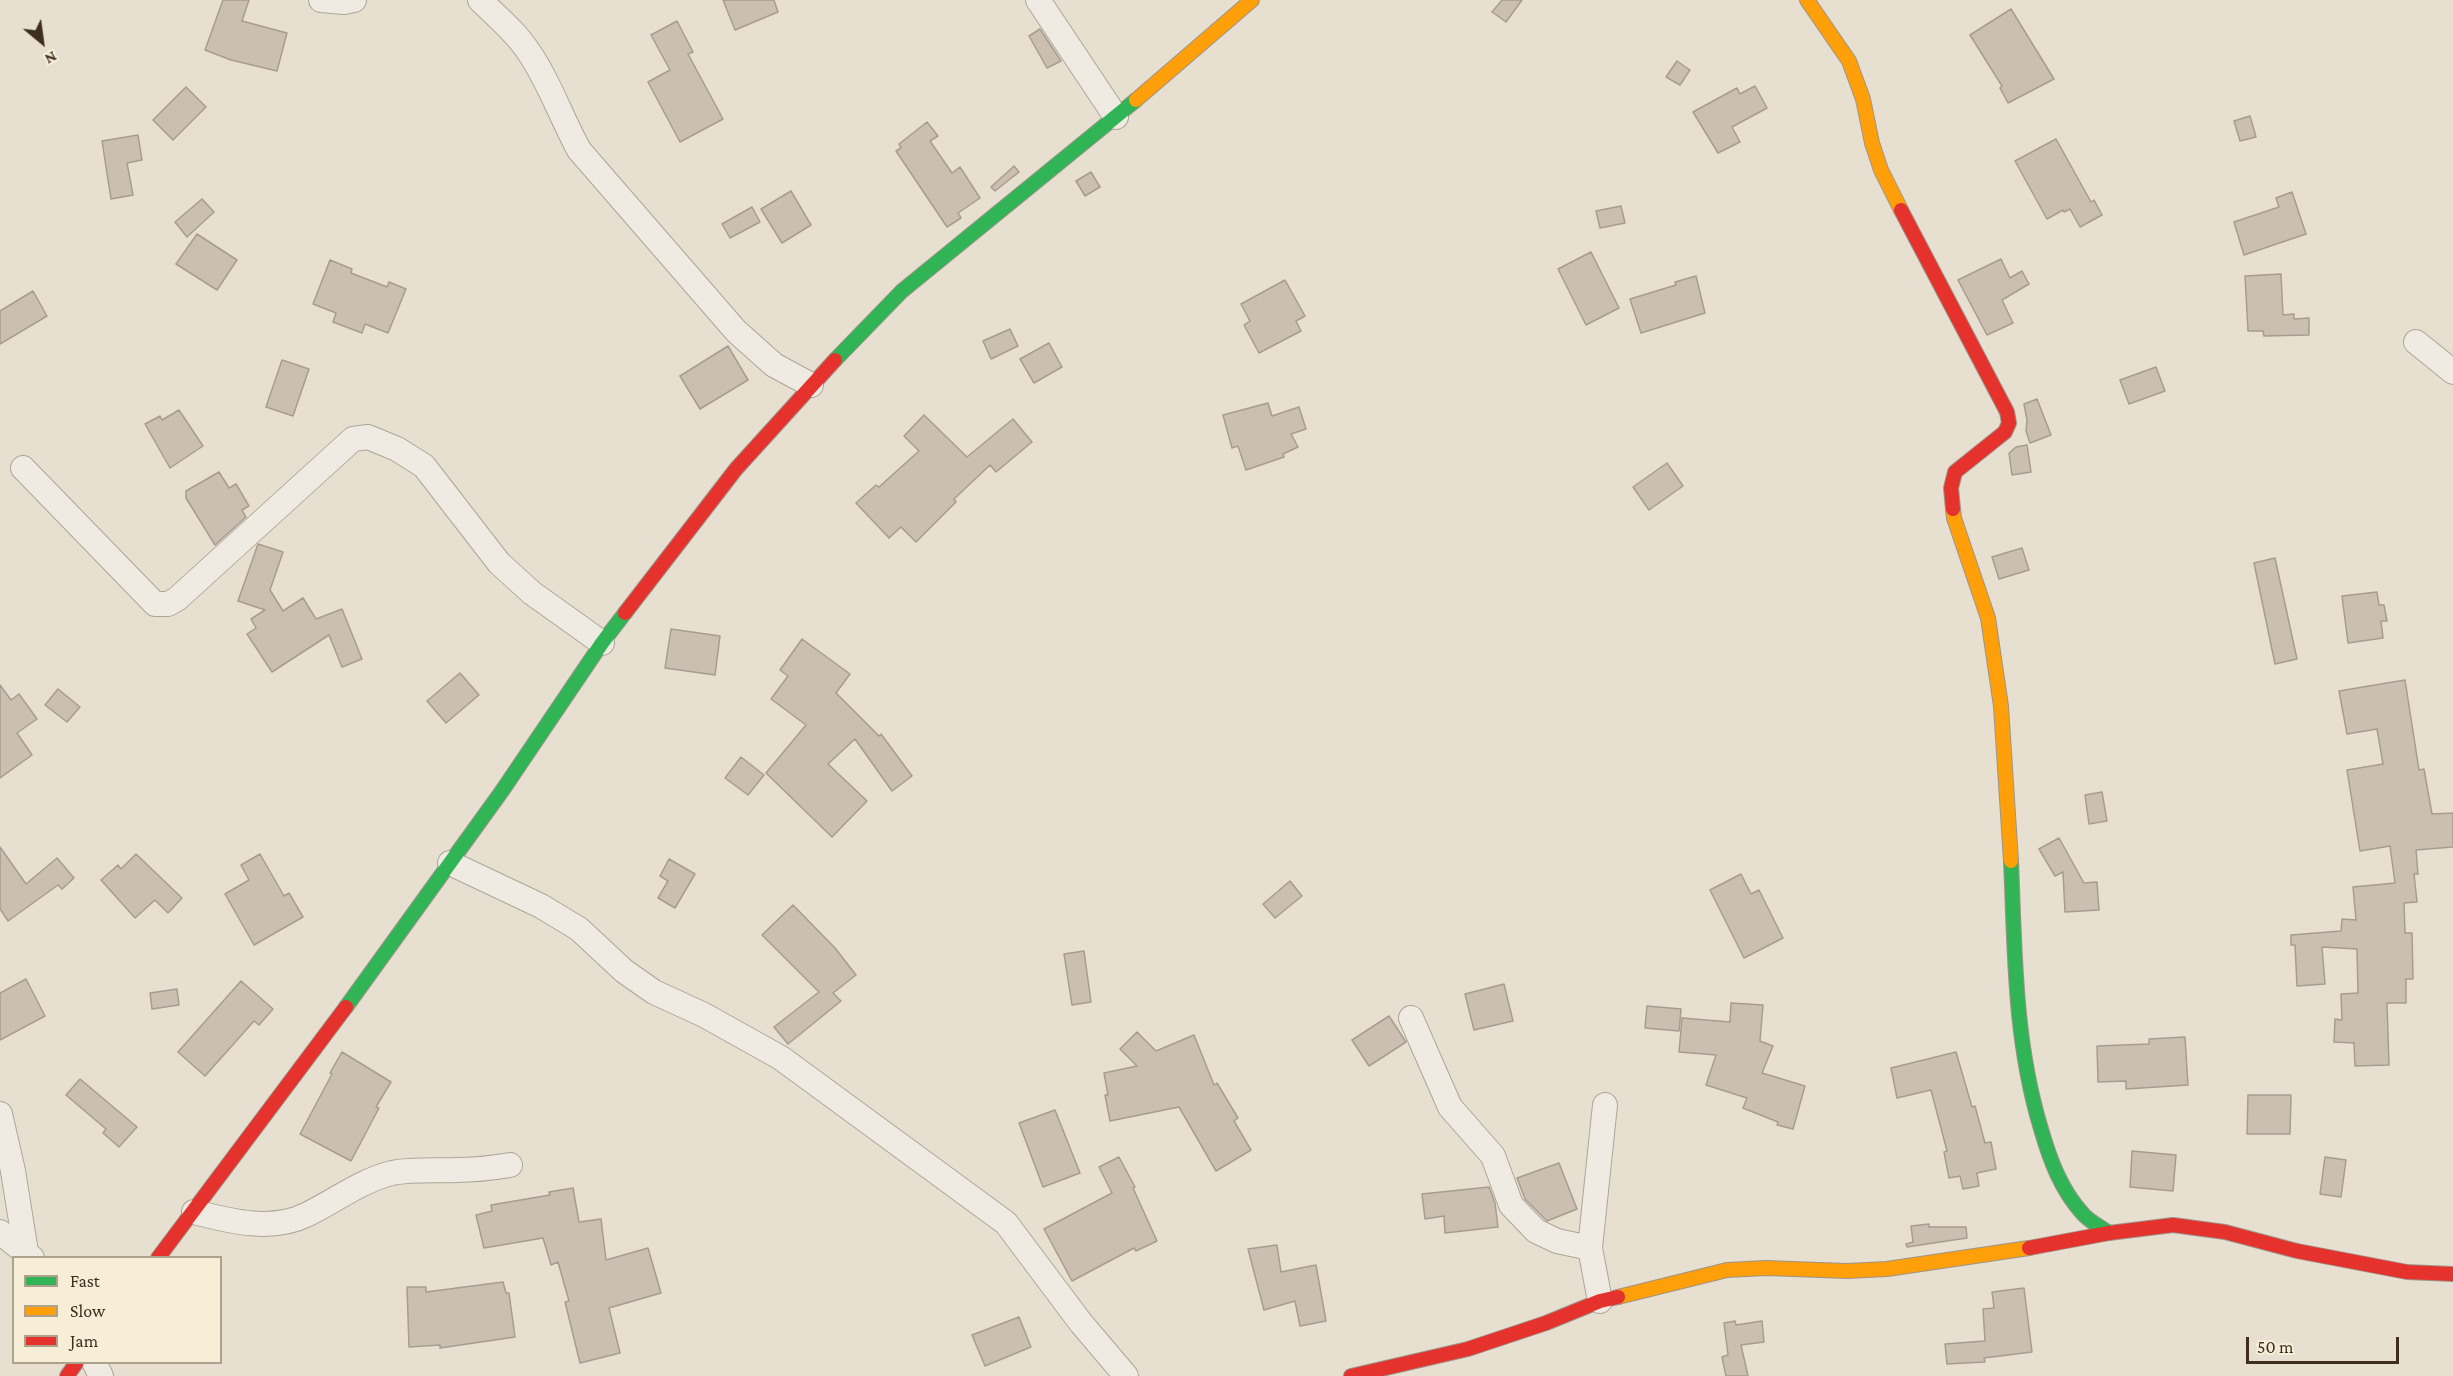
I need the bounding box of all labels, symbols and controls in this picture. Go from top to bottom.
north arrow [12,12,72,72]
text: N [42,48,60,68]
legend [12,1256,222,1364]
text: Fast [70,1271,100,1291]
text: Slow [70,1301,105,1321]
scale bar [2249,1325,2402,1363]
text: Jam [70,1331,98,1351]
text: 50 m [2257,1337,2294,1357]

